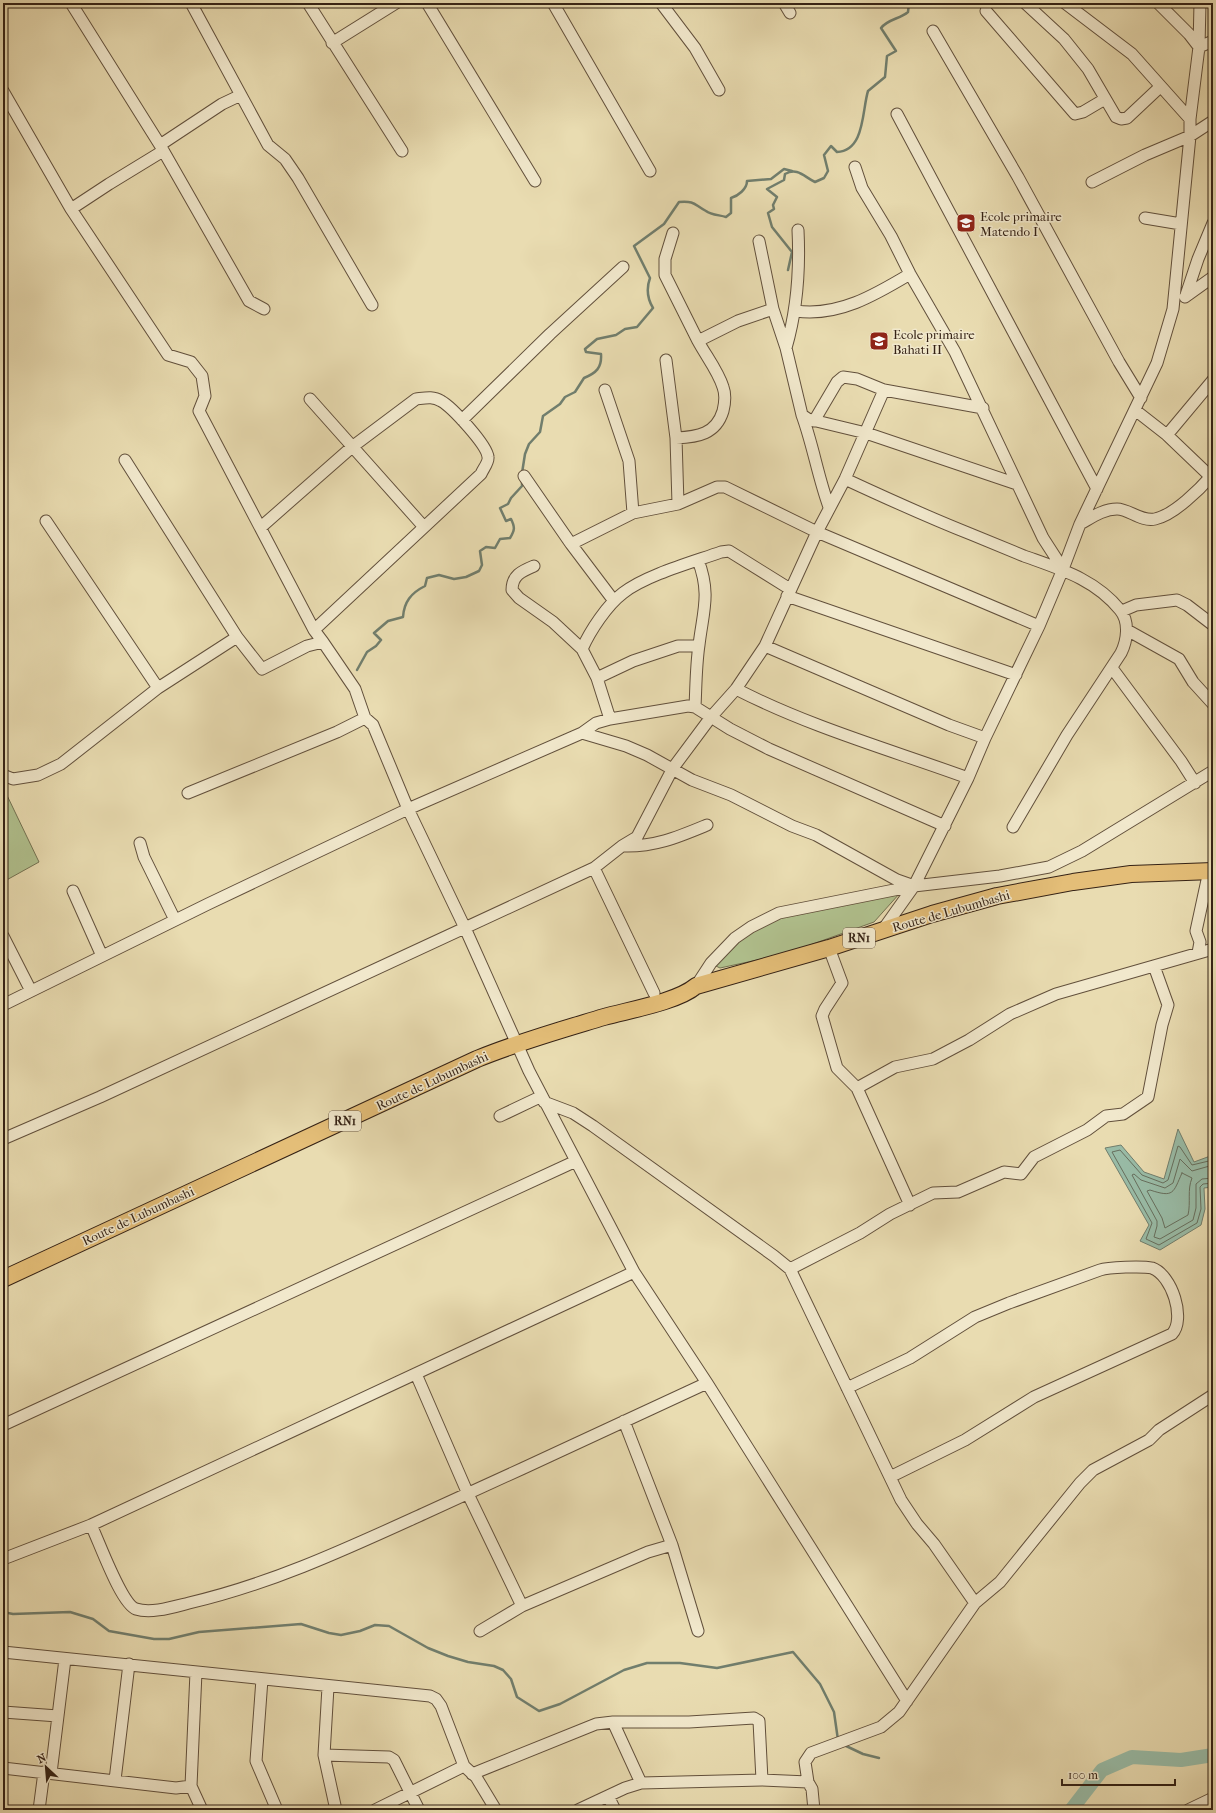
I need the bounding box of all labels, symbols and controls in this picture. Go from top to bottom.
place label: Ecole primaire Matendo I [980,209,1062,239]
school or university icon: Ecole primaire Matendo I [955,212,977,234]
place label: Ecole primaire Bahati II [893,327,975,357]
school or university icon: Ecole primaire Bahati II [868,330,890,352]
street label: Route de Lubumbashi [890,887,1012,935]
road number: RN1 [843,928,875,948]
street label: Route de Lubumbashi [374,1048,491,1114]
road number: RN1 [329,1111,361,1131]
street label: Route de Lubumbashi [80,1183,197,1249]
north arrow [26,1747,66,1787]
text: N [35,1751,49,1766]
scale bar [1062,1761,1175,1787]
text: 100 m [1068,1768,1098,1782]

